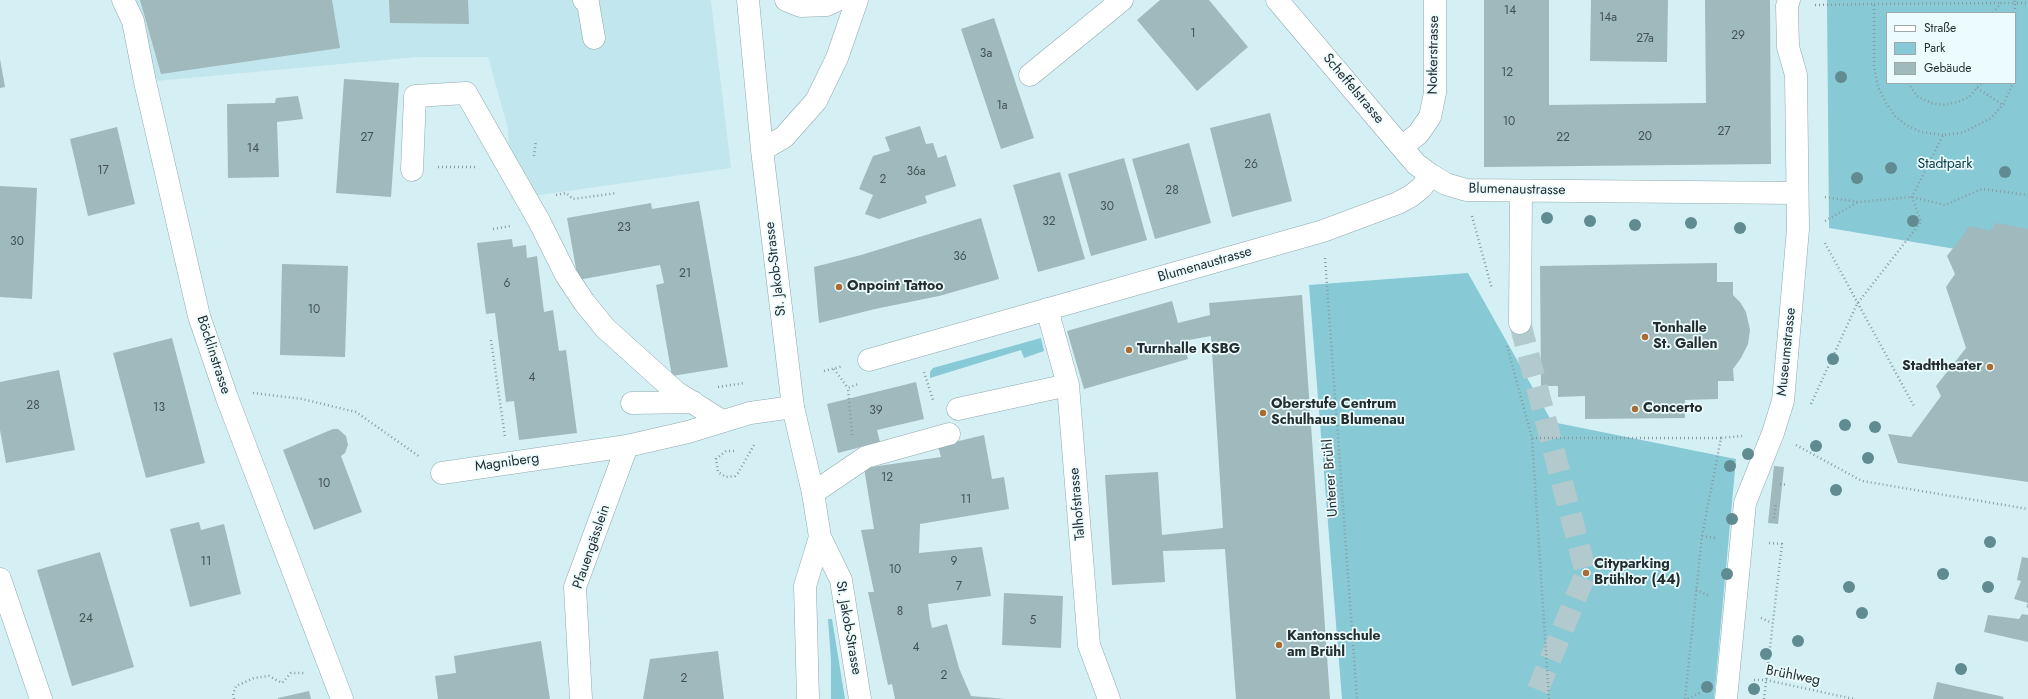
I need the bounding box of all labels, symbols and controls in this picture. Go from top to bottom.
house number: 14 [1504,4,1516,18]
house number: 14a [1599,11,1617,25]
legend [1886,12,2016,84]
street label: Notkerstrasse [1425,15,1443,95]
text: Straße [1924,19,1956,37]
house number: 1 [1190,27,1196,41]
house number: 29 [1731,29,1745,43]
house number: 27a [1636,32,1654,46]
text: Park [1924,39,1945,57]
house number: 3a [980,47,992,61]
street label: Scheffelstrasse [1319,51,1387,127]
text: Gebäude [1924,59,1971,77]
house number: 12 [1501,66,1513,80]
house number: 1a [996,99,1008,113]
house number: 10 [1503,115,1515,129]
house number: 27 [1717,125,1731,139]
house number: 20 [1638,130,1652,144]
house number: 27 [360,131,374,145]
house number: 22 [1556,131,1570,145]
house number: 14 [247,142,259,156]
park label: Stadtpark [1918,157,1972,173]
house number: 26 [1244,158,1258,172]
house number: 17 [97,164,109,178]
house number: 36a [906,165,926,179]
house number: 2 [880,173,886,187]
street label: Blumenaustrasse [1468,181,1566,199]
house number: 28 [1165,184,1179,198]
house number: 30 [1100,200,1114,214]
house number: 32 [1042,215,1056,229]
house number: 23 [617,221,631,235]
street label: St. Jakob-Strasse [762,221,790,317]
house number: 30 [10,235,24,249]
street label: Blumenaustrasse [1156,244,1254,286]
house number: 36 [953,250,967,264]
house number: 21 [679,267,691,281]
house number: 6 [504,277,510,291]
place label: Onpoint Tattoo [847,279,943,295]
marker: Onpoint Tattoo [834,282,844,292]
house number: 10 [308,303,320,317]
street label: Museumstrasse [1774,307,1800,397]
street label: Böcklinstrasse [192,314,234,396]
place label: Tonhalle St. Gallen [1653,321,1717,354]
marker: Tonhalle St. Gallen [1640,332,1650,342]
place label: Turnhalle KSBG [1137,342,1240,358]
marker: Turnhalle KSBG [1124,345,1134,355]
place label: Stadttheater [1902,359,1982,375]
marker: Stadttheater [1985,362,1995,372]
house number: 4 [529,371,535,385]
place label: Oberstufe Centrum Schulhaus Blumenau [1271,397,1405,430]
house number: 28 [26,399,40,413]
house number: 13 [153,401,165,415]
place label: Concerto [1643,401,1703,417]
house number: 39 [869,404,883,418]
marker: Concerto [1630,404,1640,414]
marker: Oberstufe Centrum Schulhaus Blumenau [1258,408,1268,418]
street label: Unterer Brühl [1320,438,1342,518]
street label: Magniberg [474,450,540,476]
street label: Talhofstrasse [1066,467,1090,541]
house number: 12 [881,471,893,485]
house number: 10 [318,477,330,491]
house number: 11 [961,493,971,507]
street label: Pfauengässlein [570,503,614,591]
house number: 11 [201,555,211,569]
house number: 9 [951,555,957,569]
place label: Cityparking Brühltor (44) [1594,557,1681,590]
house number: 10 [889,563,901,577]
marker: Cityparking Brühltor (44) [1581,568,1591,578]
street label: St. Jakob-Strasse [831,580,865,676]
house number: 7 [956,580,962,594]
house number: 8 [897,605,903,619]
house number: 24 [79,612,93,626]
house number: 5 [1030,614,1036,628]
place label: Kantonsschule am Brühl [1287,629,1381,662]
marker: Kantonsschule am Brühl [1274,640,1284,650]
house number: 4 [913,641,919,655]
street label: Brühlweg [1764,663,1822,689]
house number: 2 [941,669,947,683]
house number: 2 [681,672,687,686]

